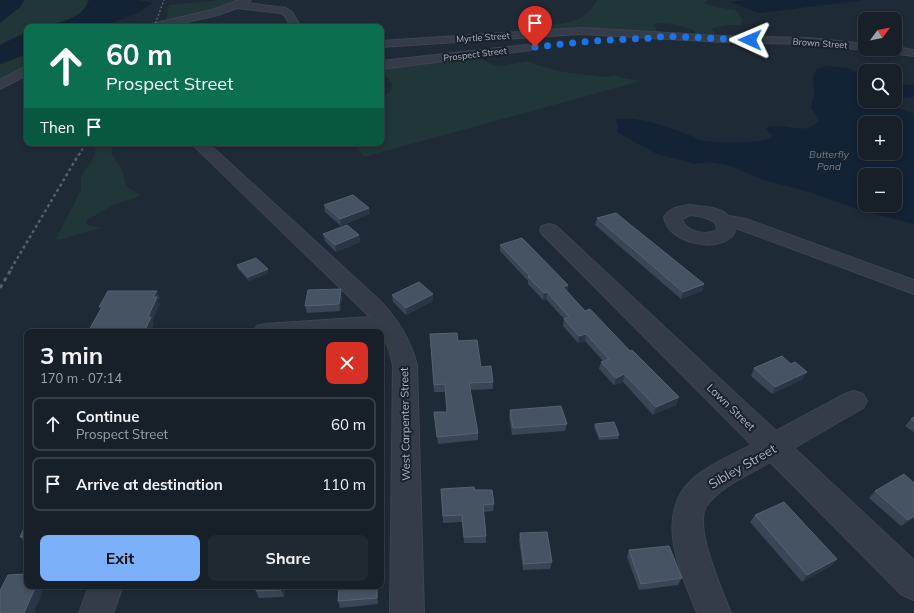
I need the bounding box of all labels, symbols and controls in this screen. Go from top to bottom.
pin [518,6,552,47]
icon: arrive [524,12,546,34]
north arrow [858,12,902,56]
map controls [858,12,902,212]
position arrow [729,19,771,61]
street label: Myrtle Street [456,30,510,45]
street label: Brown Street [792,36,848,50]
text: 60 m [106,37,172,72]
icon: ahead [40,40,92,92]
street label: Prospect Street [443,45,507,63]
button: search [858,64,902,108]
text: Prospect Street [106,72,233,95]
icon: arrive [83,116,105,138]
button: + [858,116,902,160]
text: Then [40,118,75,137]
water label: Butterfly Pond [809,148,850,173]
button: − [858,168,902,212]
text: 3 min [40,340,103,370]
button: close [326,342,368,384]
street label: West Carpenter Street [397,367,413,481]
text: 170 m · 07:14 [40,370,122,386]
street label: Lawn Street [704,380,758,434]
text: Continue [76,407,139,426]
icon: ahead [42,413,64,435]
text: 60 m [331,415,366,434]
text: Prospect Street [76,426,168,442]
street label: Sibley Street [705,440,779,492]
icon: arrive [42,473,64,495]
text: Arrive at destination [76,475,223,494]
text: 110 m [322,475,366,494]
button: Exit [40,535,200,581]
button: Share [208,535,368,581]

